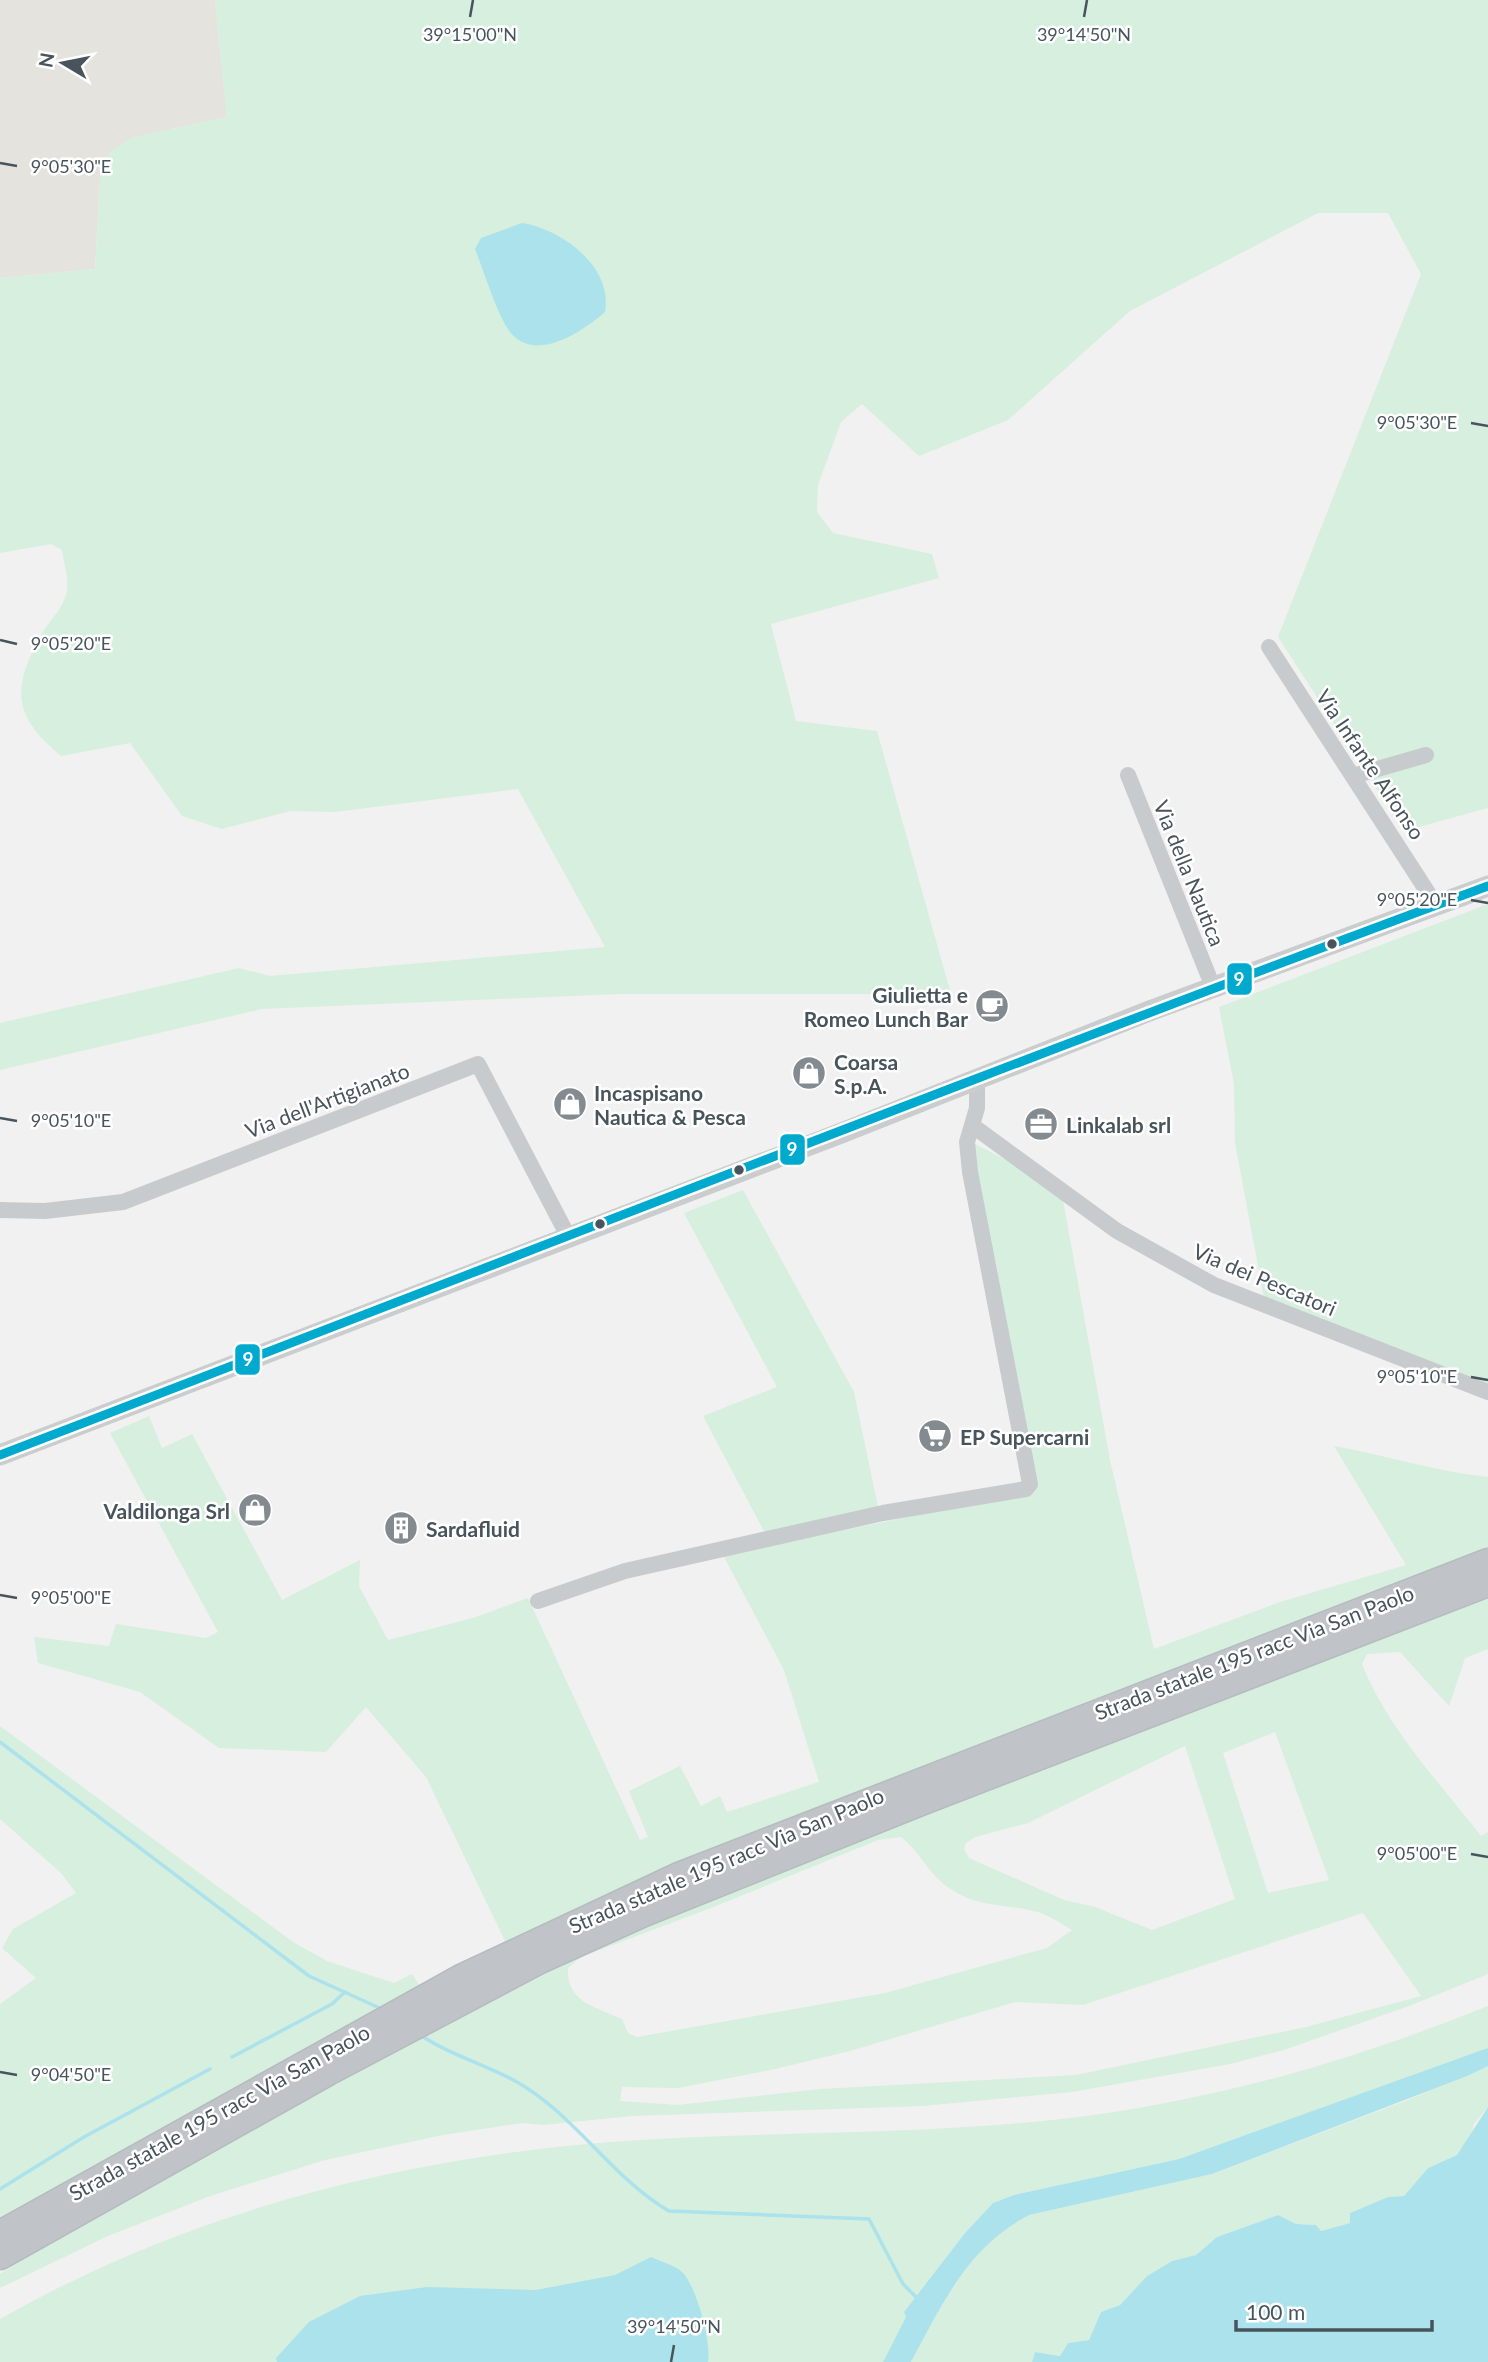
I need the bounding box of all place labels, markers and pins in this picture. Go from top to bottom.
unlabelled marker [1325,937,1339,951]
place label: Giulietta e Romeo Lunch Bar [804,982,968,1031]
cafe icon: Giulietta e Romeo Lunch Bar [973,987,1011,1025]
place label: Coarsa S.p.A. [834,1049,898,1098]
shop icon: Coarsa S.p.A. [790,1054,828,1092]
place label: Incaspisano Nautica & Pesca [594,1080,746,1129]
shop icon: Incaspisano Nautica & Pesca [551,1085,589,1123]
office icon: Linkalab srl [1022,1105,1060,1143]
place label: Linkalab srl [1066,1112,1171,1137]
unlabelled marker [732,1163,746,1177]
unlabelled marker [593,1217,607,1231]
supermarket icon: EP Supercarni [916,1417,954,1455]
place label: EP Supercarni [960,1424,1089,1449]
shop icon: Valdilonga Srl [236,1491,274,1529]
place label: Valdilonga Srl [103,1498,230,1523]
building icon: Sardafluid [382,1509,420,1547]
place label: Sardafluid [426,1516,520,1541]

